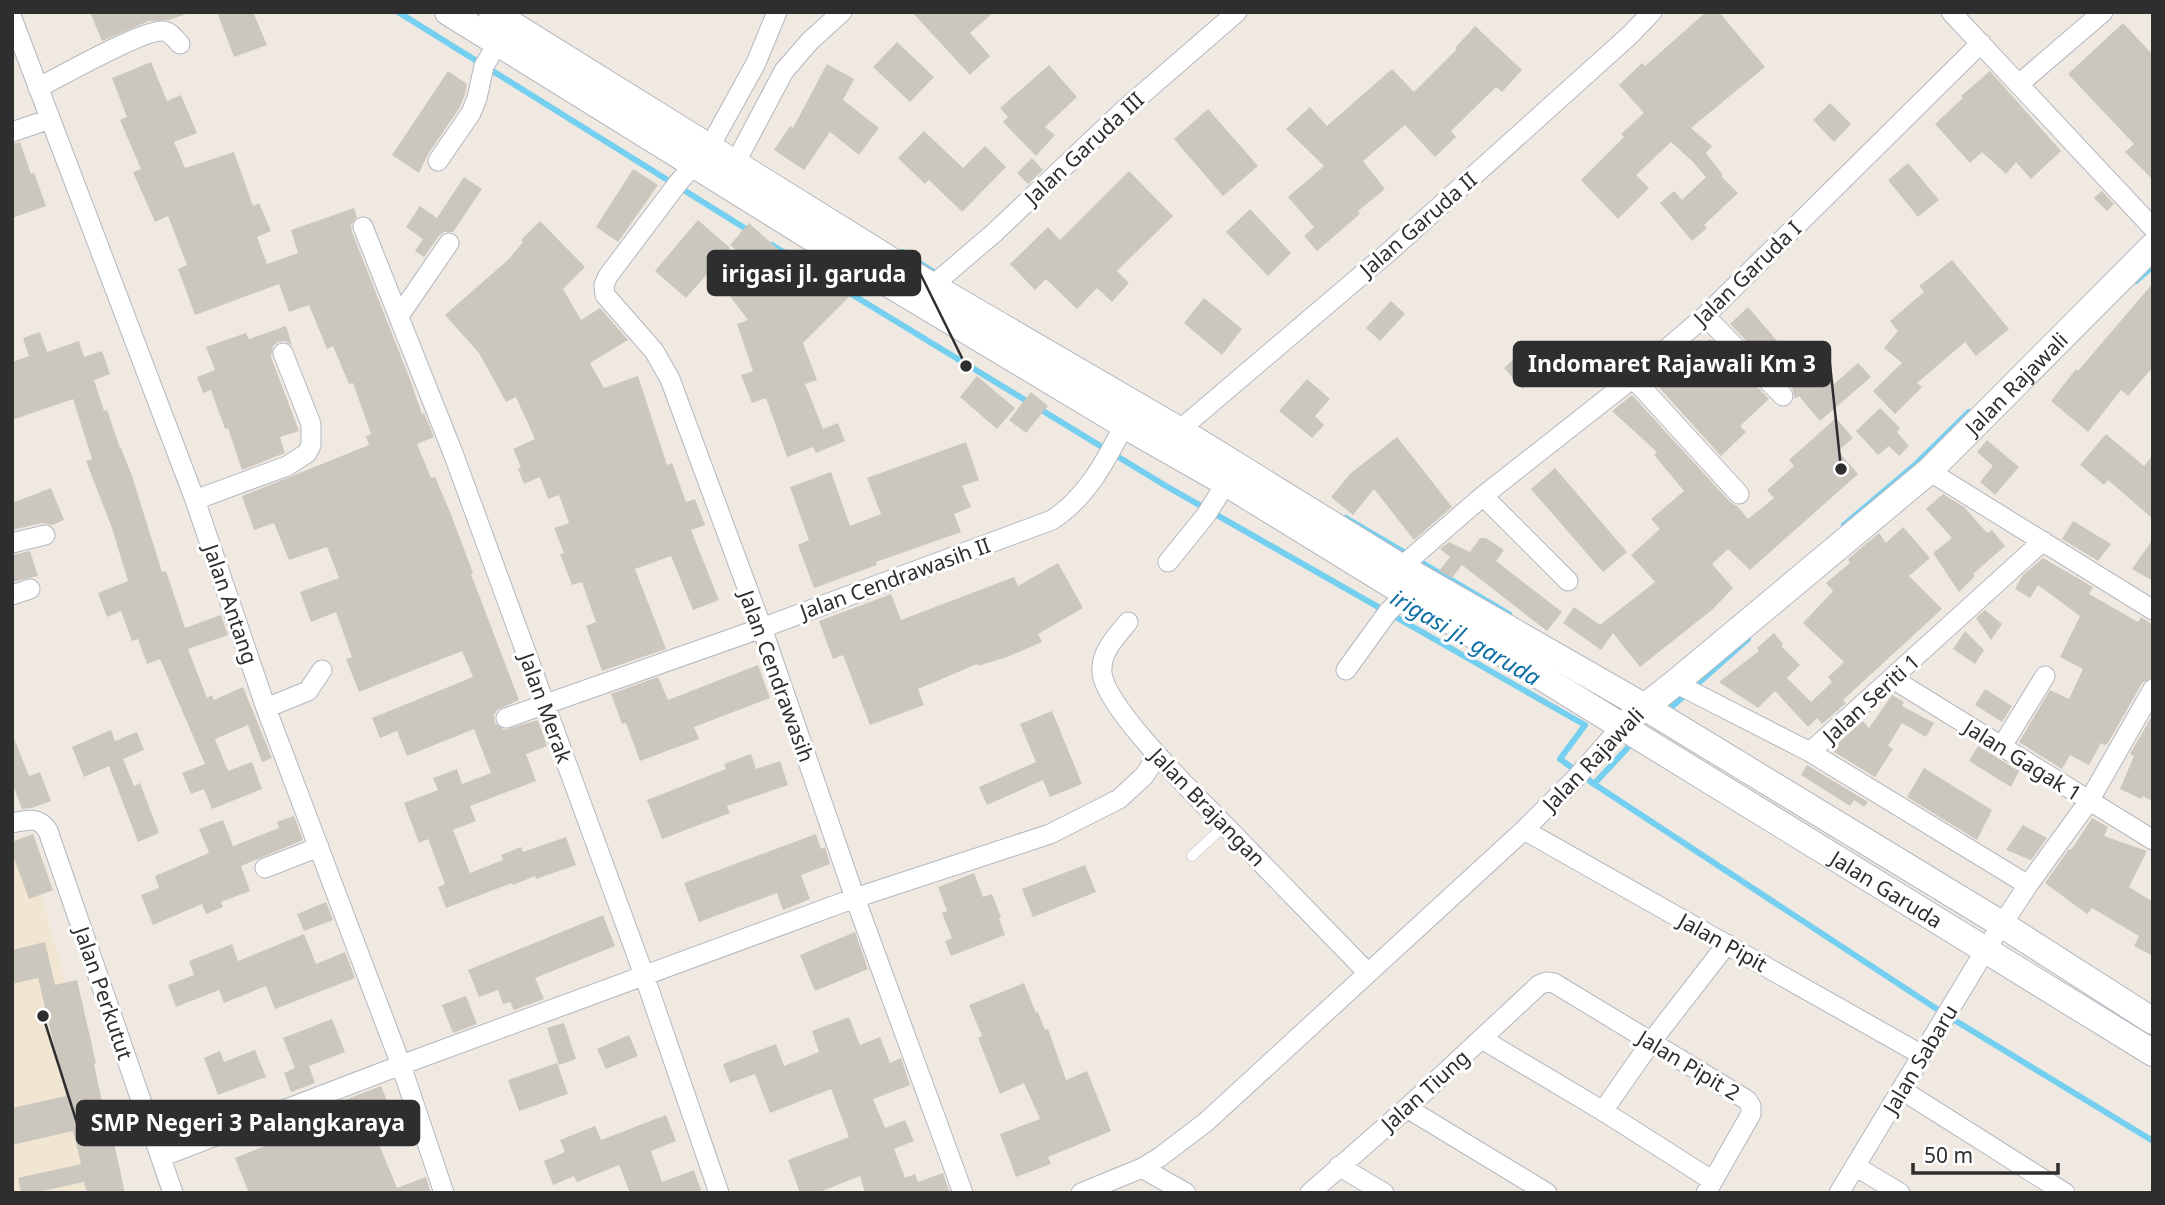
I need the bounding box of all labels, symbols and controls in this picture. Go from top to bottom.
street label: Jalan Garuda III [1017,85,1150,212]
street label: Jalan Garuda II [1352,165,1482,284]
street label: Jalan Garuda I [1686,215,1807,333]
callout: irigasi jl. garuda [708,251,920,295]
text: irigasi jl. garuda [722,257,906,289]
street label: Jalan Rajawali [1958,326,2074,442]
callout: Indomaret Rajawali Km 3 [1514,342,1830,386]
text: Indomaret Rajawali Km 3 [1528,347,1816,379]
street label: Jalan Cendrawasih II [794,531,994,626]
street label: Jalan Antang [197,539,265,668]
water label: irigasi jl. garuda [1385,581,1547,693]
street label: Jalan Cendrawasih [732,584,821,766]
street label: Jalan Merak [512,647,579,768]
street label: Jalan Seriti 1 [1815,647,1925,750]
street label: Jalan Rajawali [1535,701,1650,818]
street label: Jalan Gagak 1 [1957,712,2087,807]
street label: Jalan Brajangan [1143,740,1272,872]
street label: Jalan Garuda [1824,843,1948,934]
street label: Jalan Pipit [1672,905,1773,978]
street label: Jalan Perkutut [68,921,140,1064]
street label: Jalan Sabaru [1875,999,1964,1121]
street label: Jalan Pipit 2 [1631,1022,1745,1107]
street label: Jalan Tiung [1374,1043,1475,1138]
callout: SMP Negeri 3 Palangkaraya [77,1101,419,1145]
text: SMP Negeri 3 Palangkaraya [91,1106,405,1138]
scale bar [1913,1132,2058,1176]
text: 50 m [1924,1141,1973,1169]

